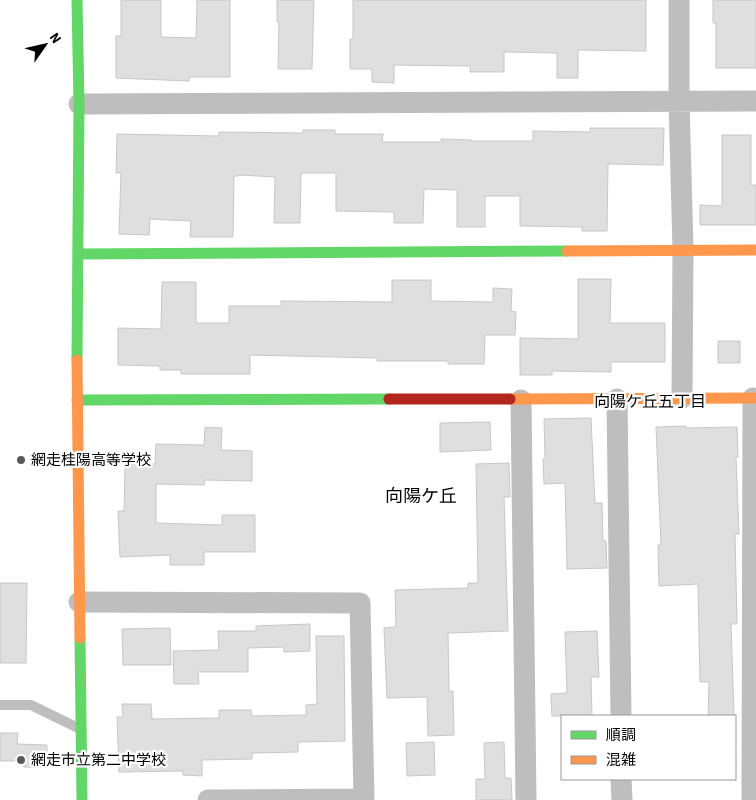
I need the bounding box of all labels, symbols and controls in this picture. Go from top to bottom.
north arrow [20,20,70,70]
text: N [44,29,66,48]
district label: 向陽ケ丘五丁目 [594,391,706,413]
place label: 網走桂陽高等学校 [31,450,151,471]
marker: 網走桂陽高等学校 [15,454,27,466]
district label: 向陽ケ丘 [385,484,457,509]
legend [561,715,736,780]
text: 順調 [606,725,636,746]
place label: 網走市立第二中学校 [31,750,166,771]
text: 混雑 [606,750,636,771]
marker: 網走市立第二中学校 [15,754,27,766]

